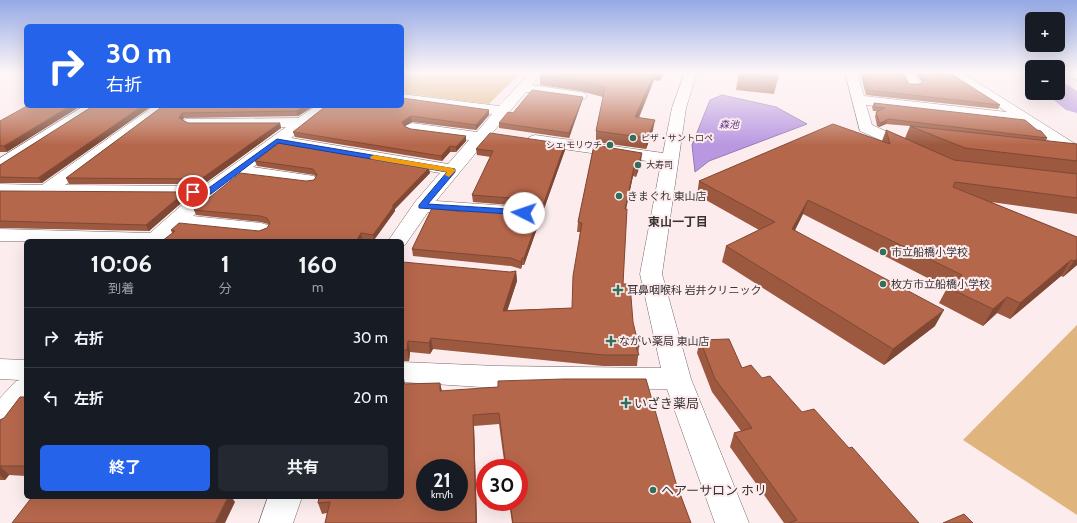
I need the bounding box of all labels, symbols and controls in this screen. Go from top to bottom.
map controls [1025,12,1065,100]
button: + [1025,12,1065,52]
text: 30 m [106,36,172,70]
icon: right [40,40,92,92]
button: − [1025,60,1065,100]
text: 右折 [106,74,142,96]
water label: 森池 [719,118,740,131]
place label: ピザ・サントロペ [641,132,713,143]
marker: ピザ・サントロペ [628,133,638,143]
place label: シェ モリウチ [546,139,602,150]
marker: シェ モリウチ [605,140,615,150]
place label: 大寿司 [646,159,673,170]
marker: 大寿司 [633,160,643,170]
pin [176,175,210,209]
icon: arrive [182,181,204,203]
place label: きまぐれ 東山店 [627,189,706,203]
marker: きまぐれ 東山店 [614,191,624,201]
position arrow [503,192,545,234]
district label: 東山一丁目 [648,214,708,229]
place label: 市立船橋小学校 [891,245,968,259]
marker: 市立船橋小学校 [878,247,888,257]
text: 10:06 [91,249,152,278]
text: 1 [221,249,230,278]
text: 160 [298,250,337,279]
place label: 枚方市立船橋小学校 [891,277,990,291]
text: m [312,279,324,295]
marker: 枚方市立船橋小学校 [878,279,888,289]
text: 到着 [108,280,134,296]
text: 分 [219,280,232,296]
place label: 耳鼻咽喉科 岩井クリニック [627,283,761,297]
marker: 耳鼻咽喉科 岩井クリニック [612,284,624,296]
icon: right [40,327,62,349]
text: 30 m [353,329,388,347]
text: 右折 [74,330,104,348]
place label: ながい薬局 東山店 [619,334,709,348]
marker: ながい薬局 東山店 [606,336,616,346]
icon: left [40,387,62,409]
text: 20 m [353,389,388,407]
text: 左折 [74,390,104,408]
place label: いざき薬局 [634,395,699,411]
marker: いざき薬局 [621,398,631,408]
button: 終了 [40,445,210,491]
button: 共有 [218,445,388,491]
speed limit sign: 30 [476,459,528,511]
text: 21 [433,468,451,492]
place label: ヘアーサロン ホリ [661,482,767,498]
marker: ヘアーサロン ホリ [648,485,658,495]
text: km/h [431,488,453,501]

